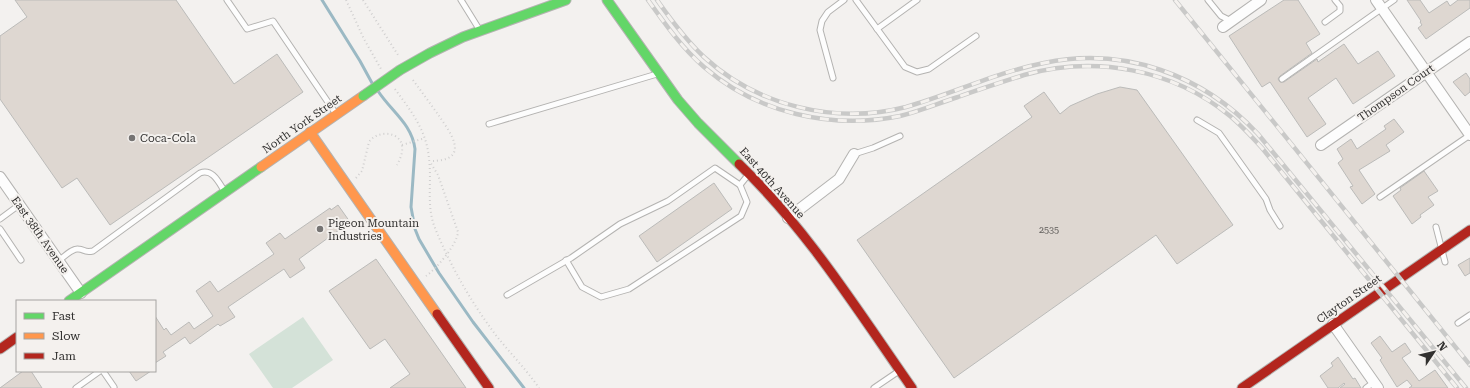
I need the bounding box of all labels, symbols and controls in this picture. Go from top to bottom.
street label: Thompson Court [1355,62,1437,124]
street label: North York Street [260,92,344,156]
place label: Coca-Cola [140,132,196,145]
marker: Coca-Cola [127,133,137,143]
street label: East 40th Avenue [737,145,807,221]
street label: East 38th Avenue [9,194,71,276]
place label: Pigeon Mountain Industries [328,217,419,243]
marker: Pigeon Mountain Industries [315,224,325,234]
house number: 2535 [1039,225,1059,235]
street label: Clayton Street [1314,272,1384,326]
legend [16,300,156,372]
text: Fast [52,309,76,323]
text: Slow [52,329,80,343]
north arrow [1414,332,1454,372]
text: N [1434,339,1450,354]
text: Jam [52,349,76,363]

